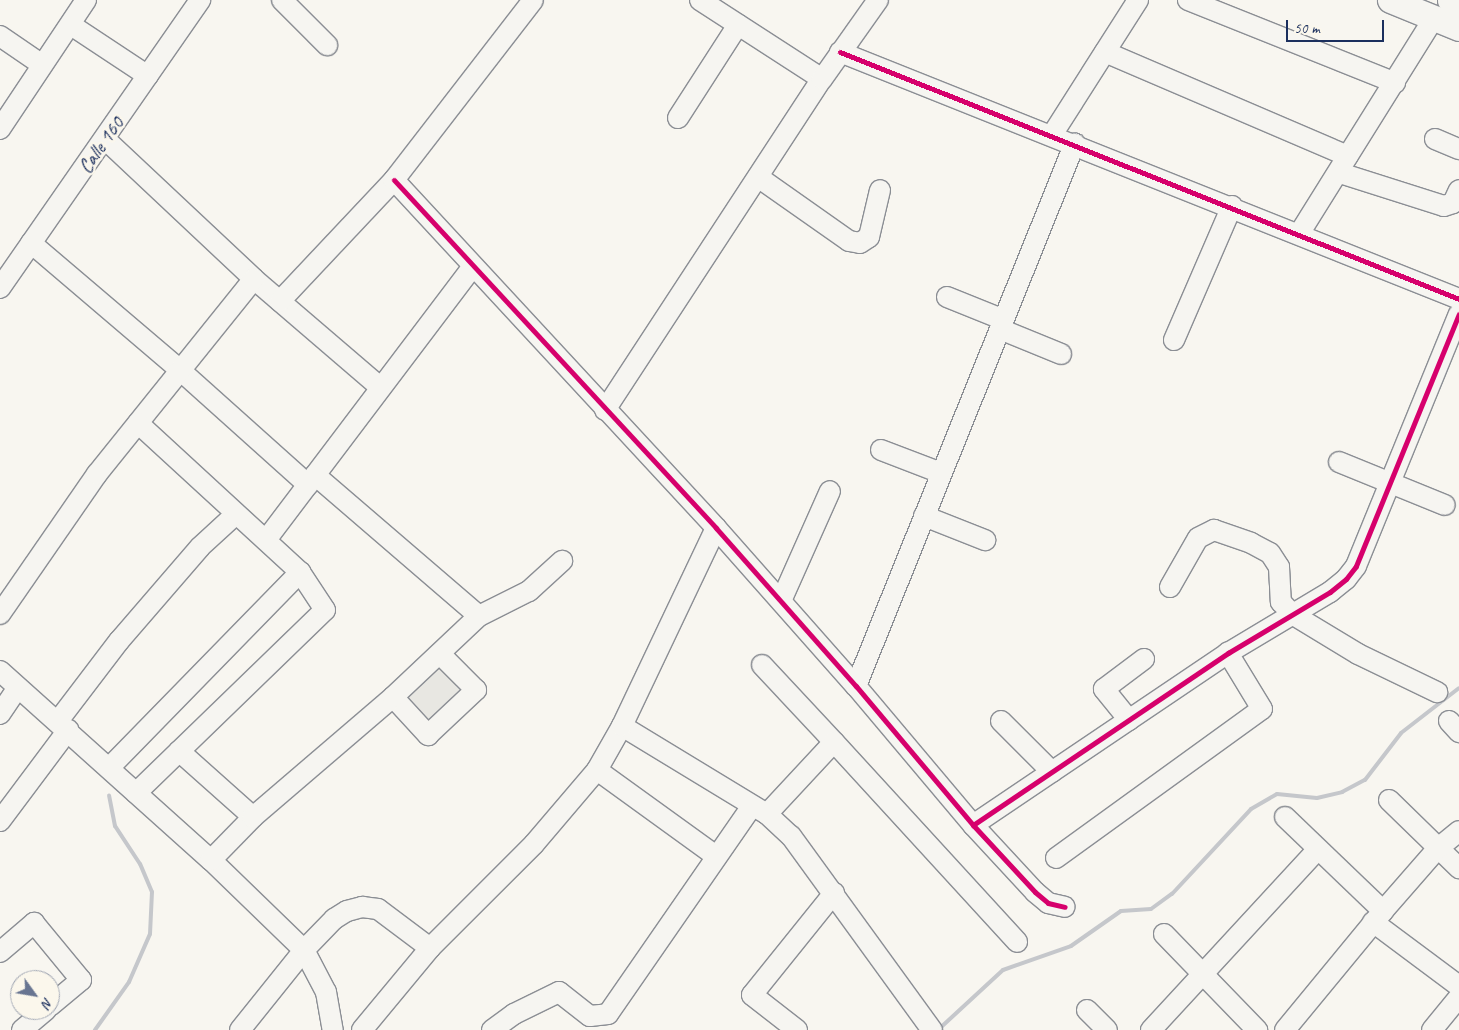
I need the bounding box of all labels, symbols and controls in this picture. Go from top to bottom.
scale bar [1289,10,1386,42]
text: 50 m [1294,19,1320,38]
street label: Calle 160 [73,112,129,178]
north arrow [10,970,60,1020]
text: N [38,994,57,1011]

